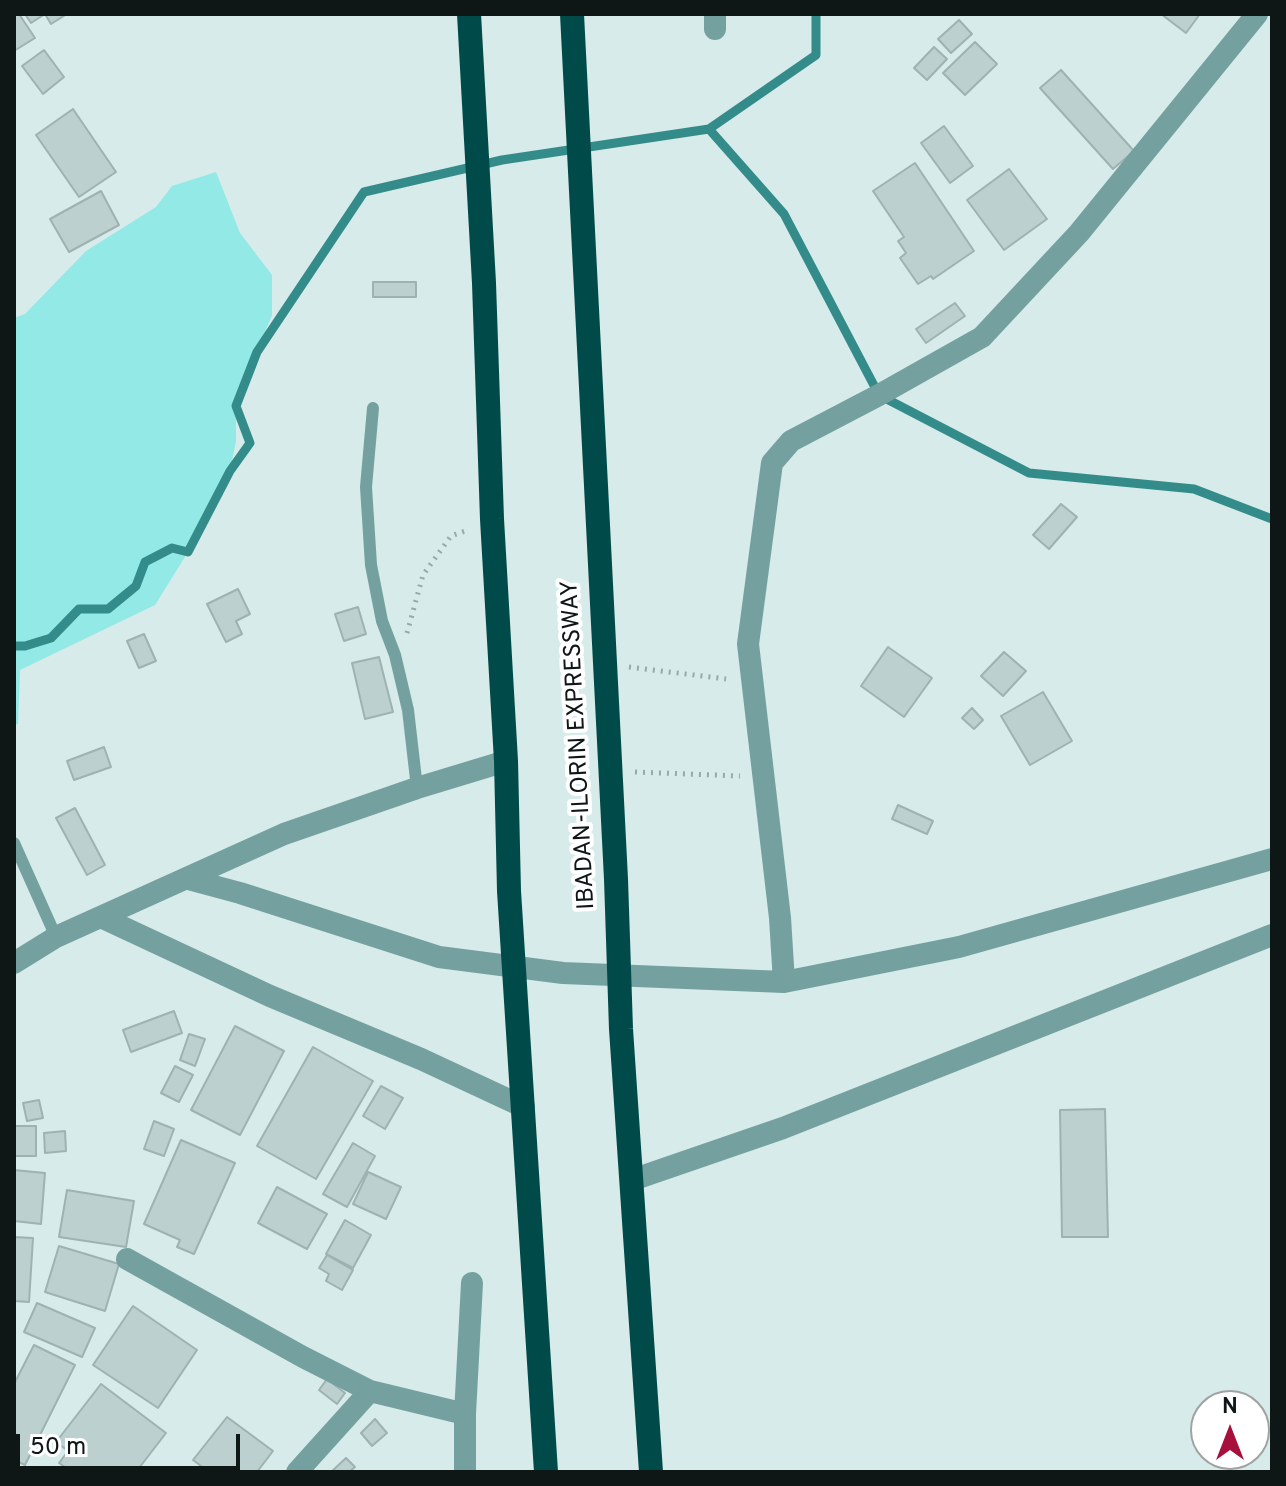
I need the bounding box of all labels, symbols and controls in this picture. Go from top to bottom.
street label: IBADAN-ILORIN EXPRESSWAY [557,580,603,910]
north arrow [1190,1390,1270,1470]
text: N [1222,1394,1238,1421]
scale bar [20,1418,244,1468]
text: 50 m [30,1433,86,1463]

